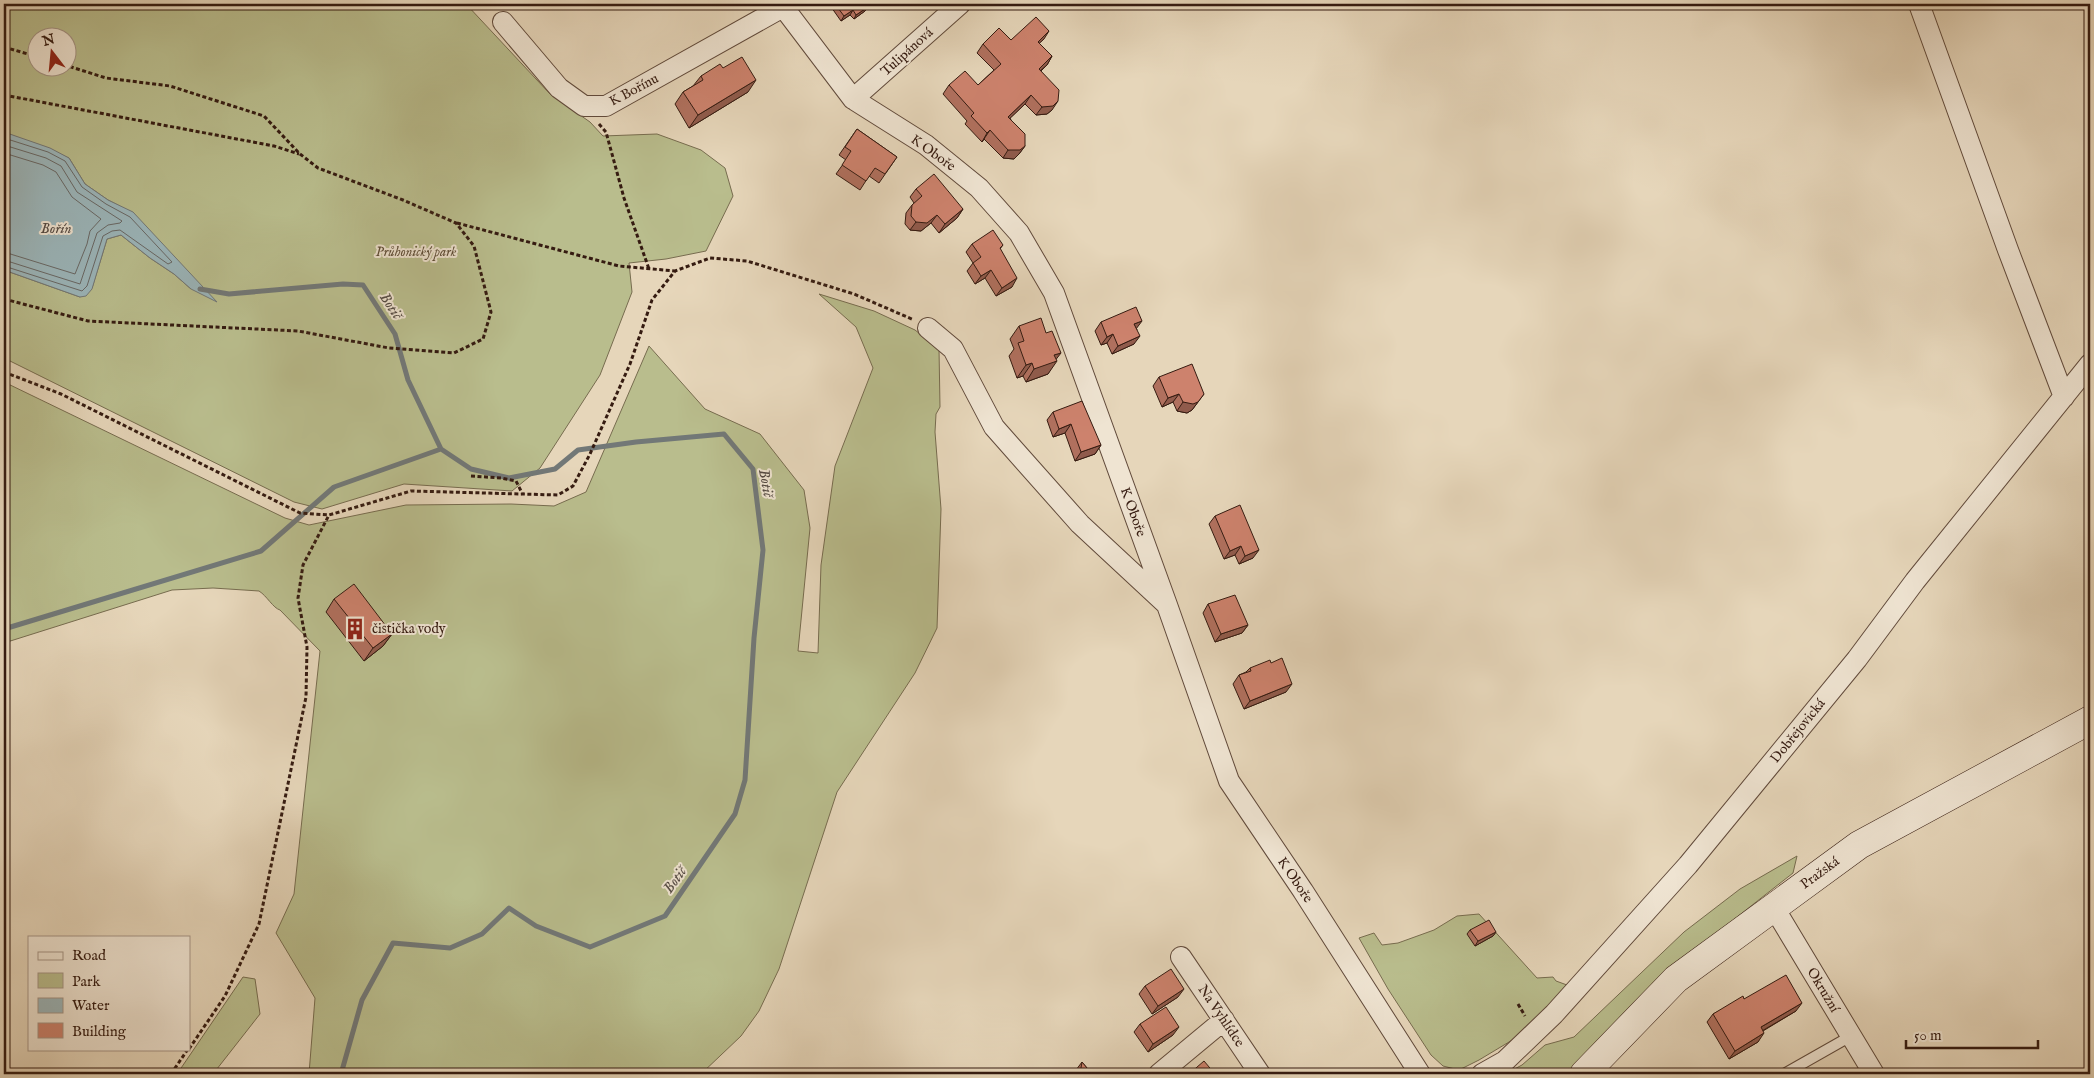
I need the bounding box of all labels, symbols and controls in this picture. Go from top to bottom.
street label: Tulipánová [877,23,938,80]
north arrow [28,28,78,78]
text: N [39,30,57,51]
street label: K Bořínu [606,70,662,110]
street label: K Oboře [907,131,960,176]
water label: Bořín [40,219,72,238]
park label: Průhonický park [376,243,457,261]
water label: Botič [375,289,408,325]
water label: Botič [754,467,779,501]
street label: K Oboře [1116,485,1150,540]
building icon: čistička vody [342,616,368,642]
place label: čistička vody [372,620,446,638]
street label: Dobřejovická [1766,694,1830,767]
street label: Pražská [1797,852,1844,893]
street label: K Oboře [1273,854,1317,907]
water label: Botič [659,861,692,897]
legend [28,936,190,1050]
text: Road [72,946,107,965]
street label: Okružní [1803,964,1844,1017]
text: Park [72,972,102,991]
street label: Na Vyhlídce [1194,981,1249,1051]
text: Water [72,996,110,1015]
scale bar [1906,1018,2039,1050]
text: Building [72,1022,127,1041]
text: 50 m [1914,1026,1942,1045]

